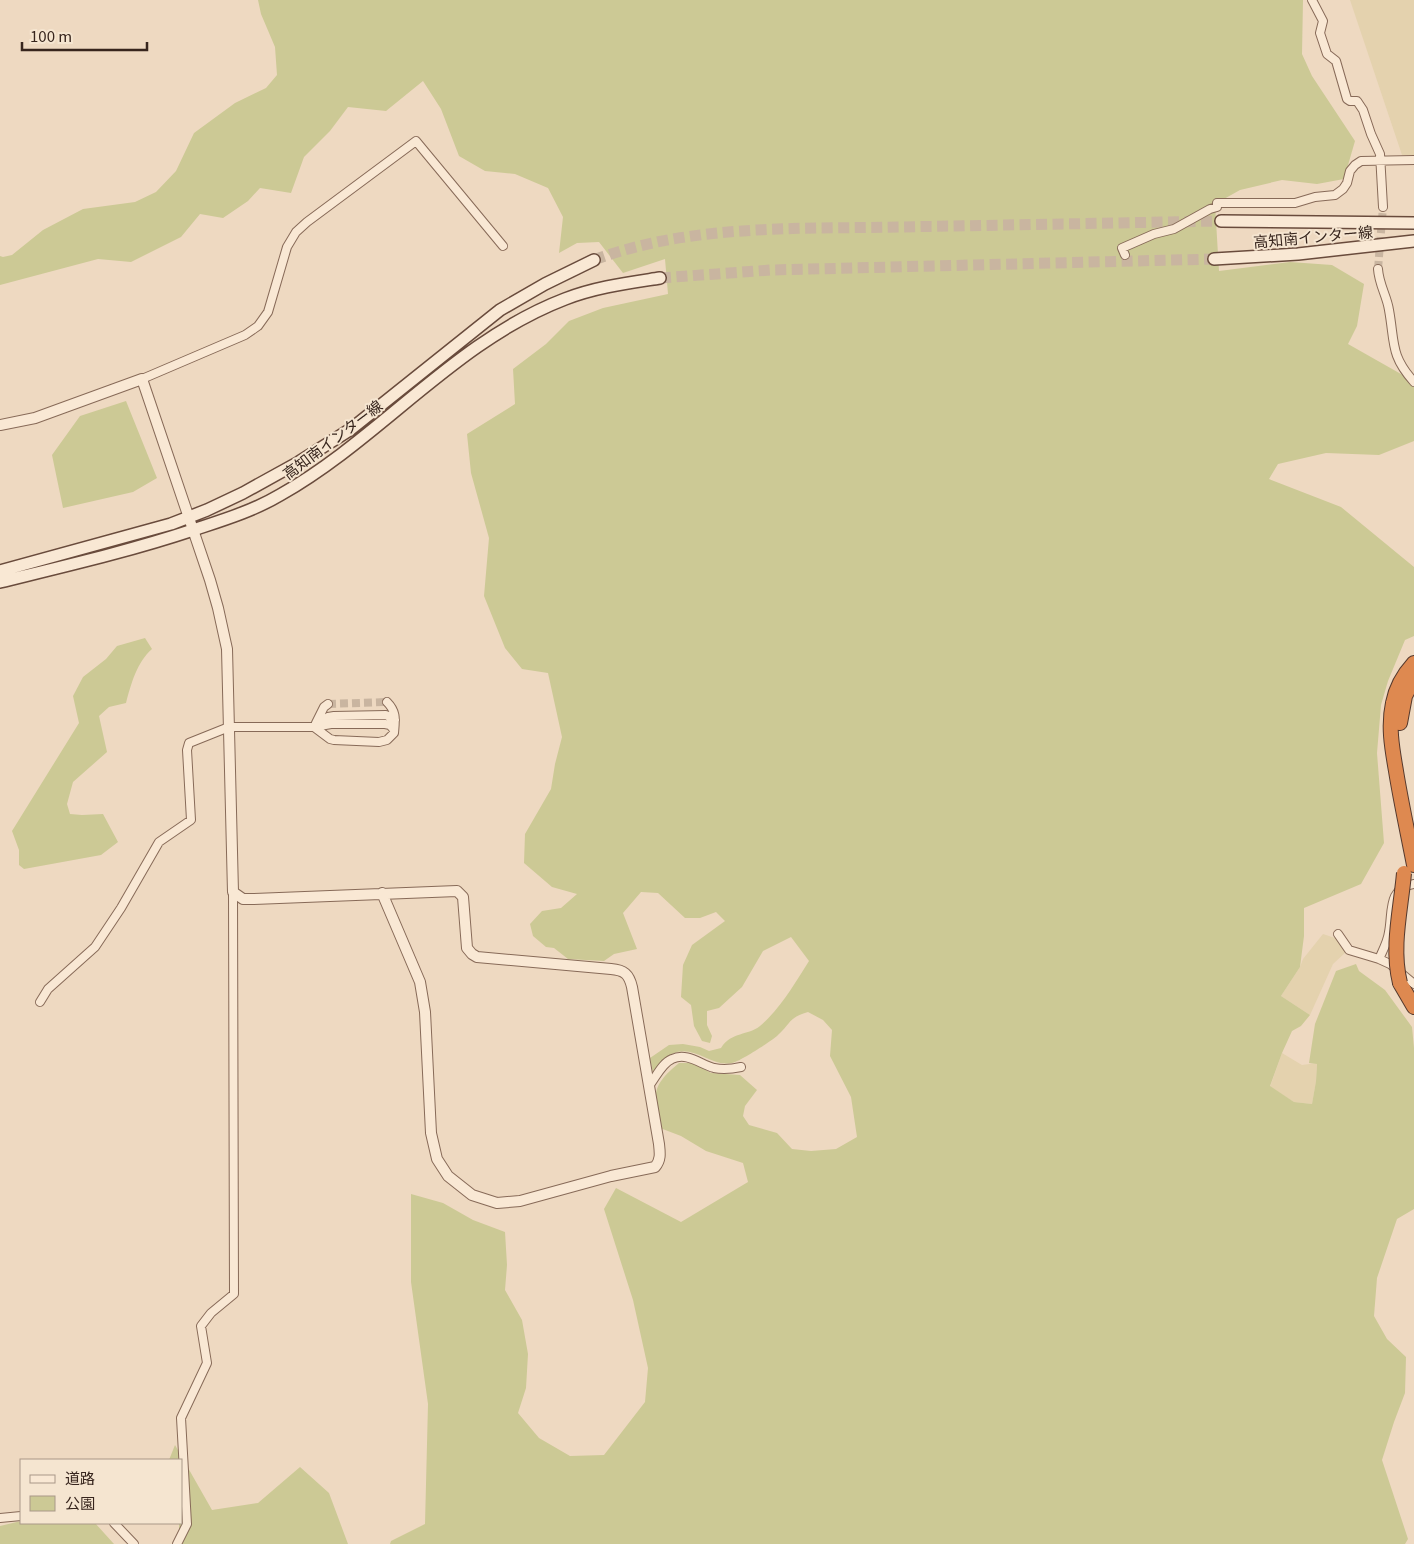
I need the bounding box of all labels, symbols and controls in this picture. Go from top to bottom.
scale bar [22,20,148,52]
text: 100 m [30,25,72,46]
street label: 高知南インター線 [1252,220,1374,252]
street label: 高知南インター線 [278,395,386,483]
legend [20,1459,182,1524]
text: 道路 [65,1467,95,1488]
text: 公園 [65,1492,95,1513]

